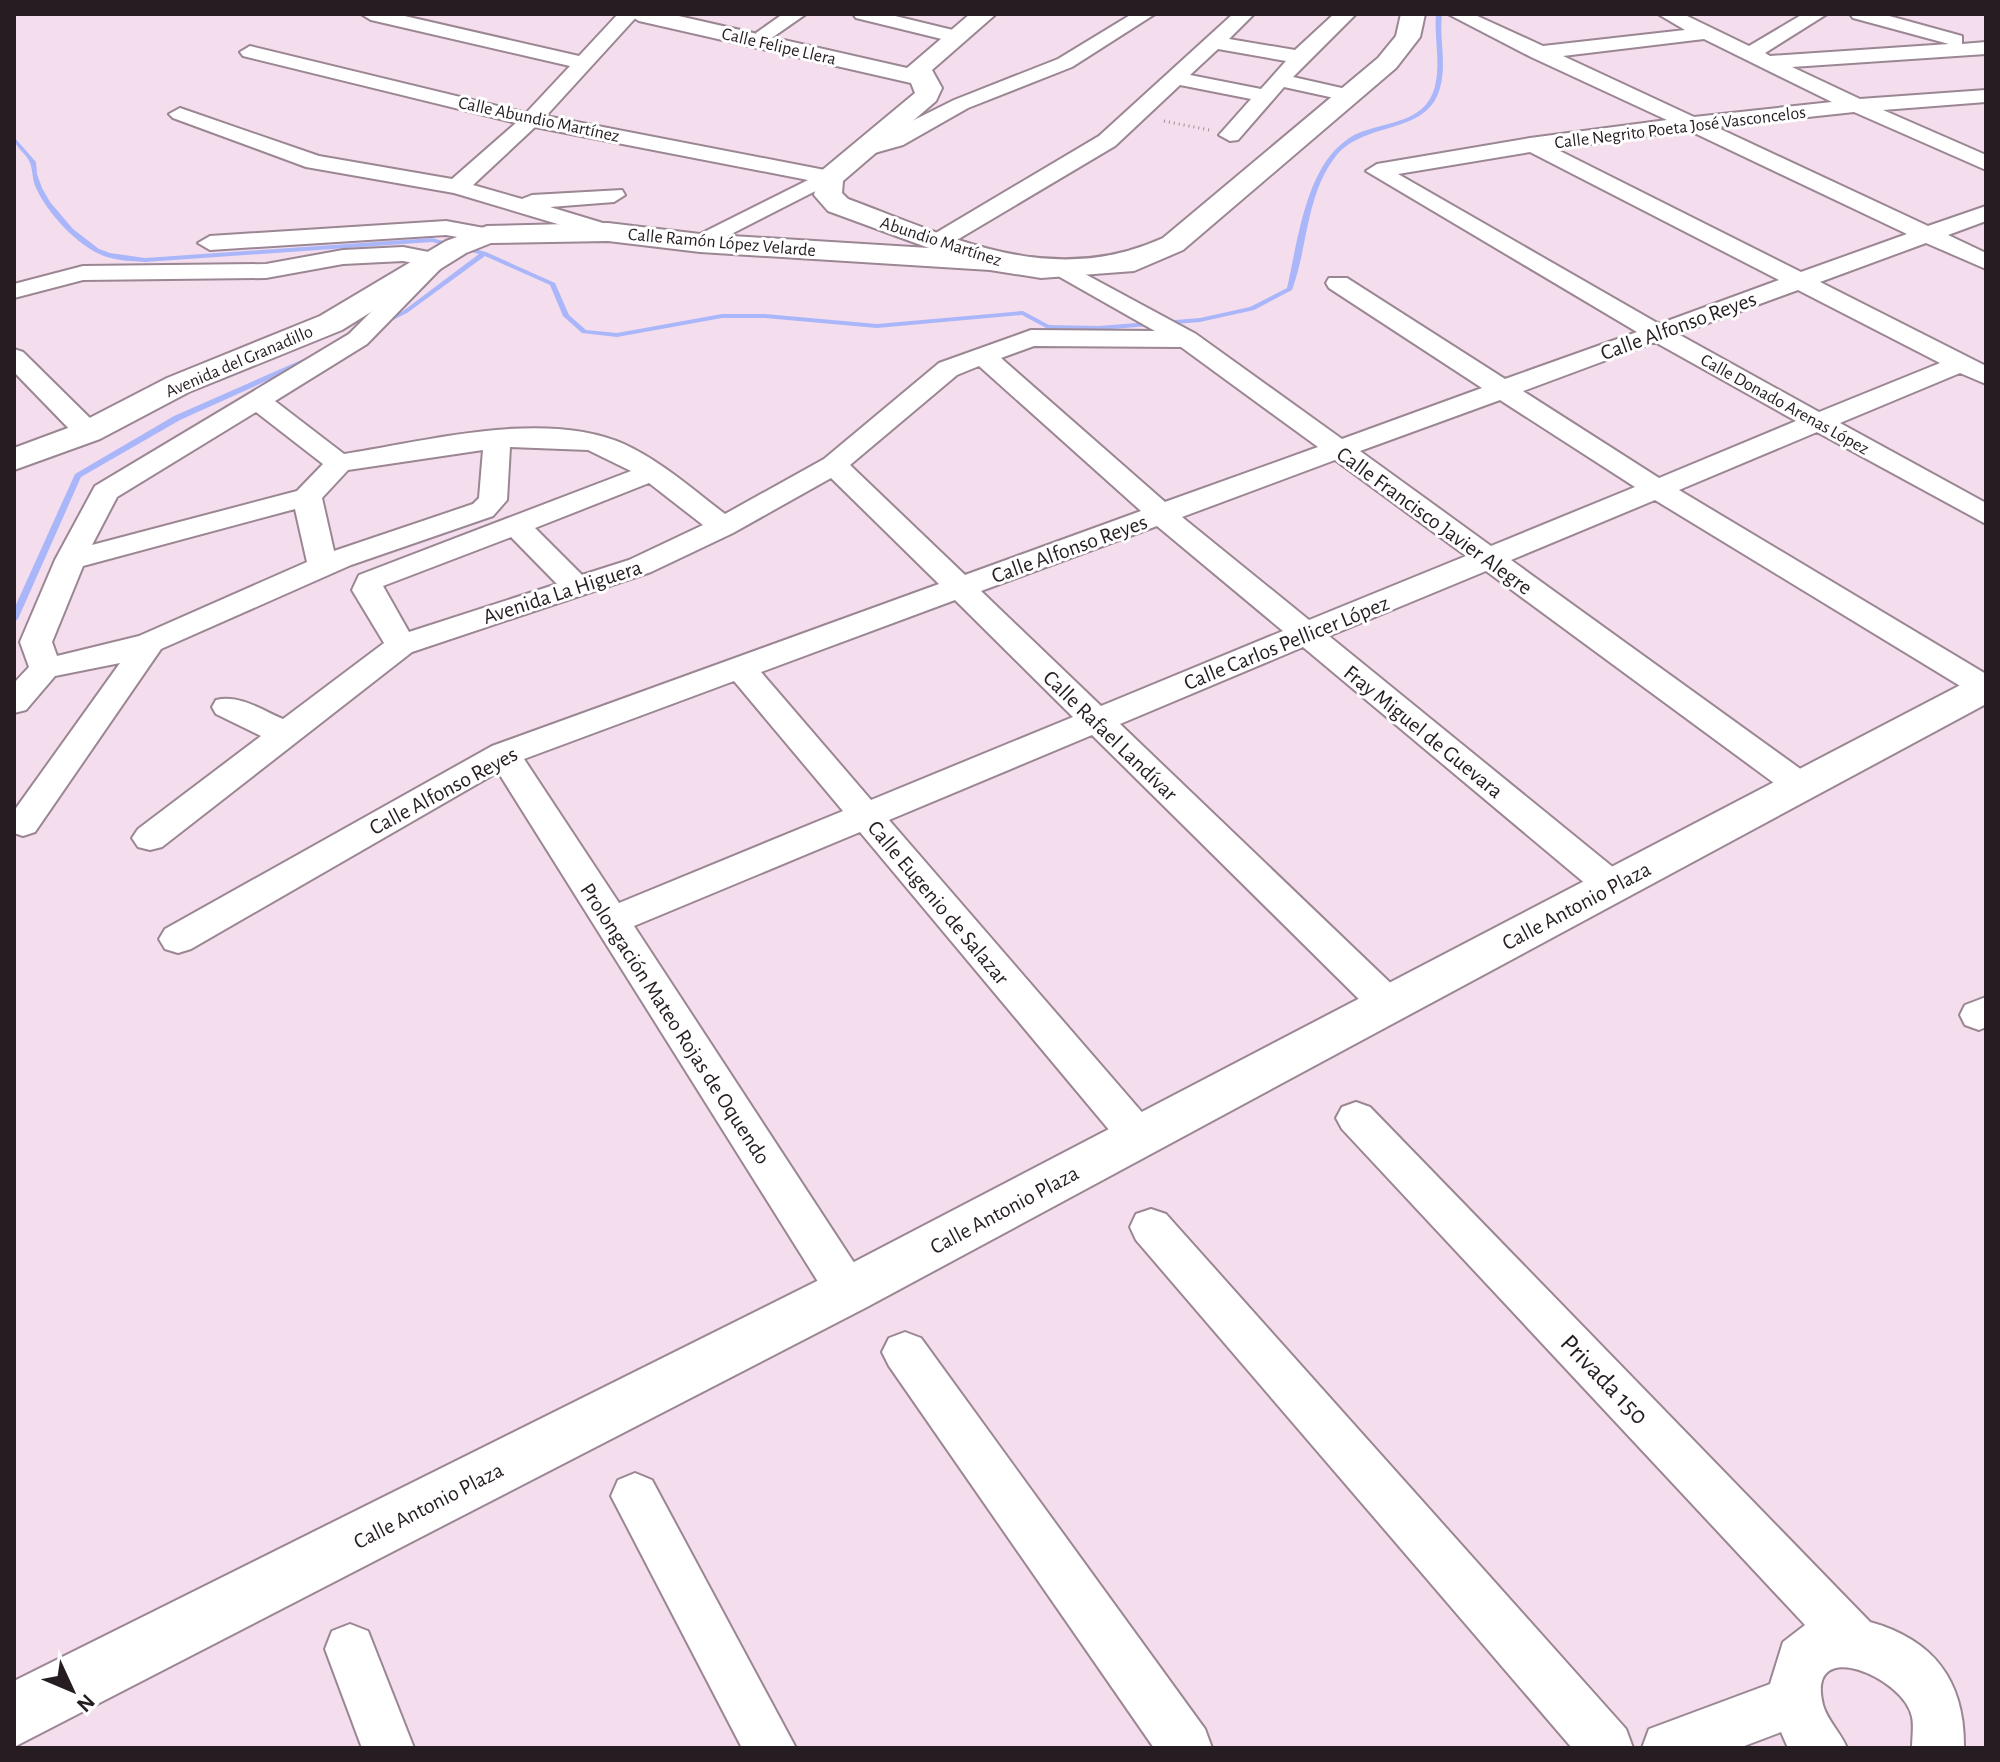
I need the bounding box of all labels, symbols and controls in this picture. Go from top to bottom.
street label: Calle Felipe Llera [720,25,838,69]
street label: Calle Abundio Martínez [457,94,621,146]
street label: Calle Negrito Poeta José Vasconcelos [1553,104,1807,152]
street label: Abundio Martínez [878,214,1004,270]
street label: Calle Ramón López Velarde [627,226,817,260]
street label: Calle Alfonso Reyes [1597,288,1759,364]
street label: Avenida del Granadillo [163,323,316,401]
street label: Calle Donado Arenas López [1697,351,1872,459]
street label: Calle Francisco Javier Alegre [1333,443,1536,599]
street label: Calle Alfonso Reyes [988,511,1150,587]
street label: Avenida La Higuera [480,556,645,628]
street label: Calle Carlos Pellicer López [1181,592,1392,694]
street label: Fray Miguel de Guevara [1340,661,1507,802]
street label: Calle Rafael Landívar [1039,666,1182,805]
street label: Calle Alfonso Reyes [366,743,521,839]
street label: Calle Eugenio de Salazar [863,816,1013,989]
street label: Calle Antonio Plaza [1499,857,1654,954]
street label: Prolongación Mateo Rojas de Oquendo [576,879,774,1168]
street label: Calle Antonio Plaza [927,1161,1082,1258]
street label: Privada 150 [1555,1330,1653,1430]
street label: Calle Antonio Plaza [350,1459,507,1553]
north arrow [32,1650,112,1730]
text: N [72,1690,99,1716]

